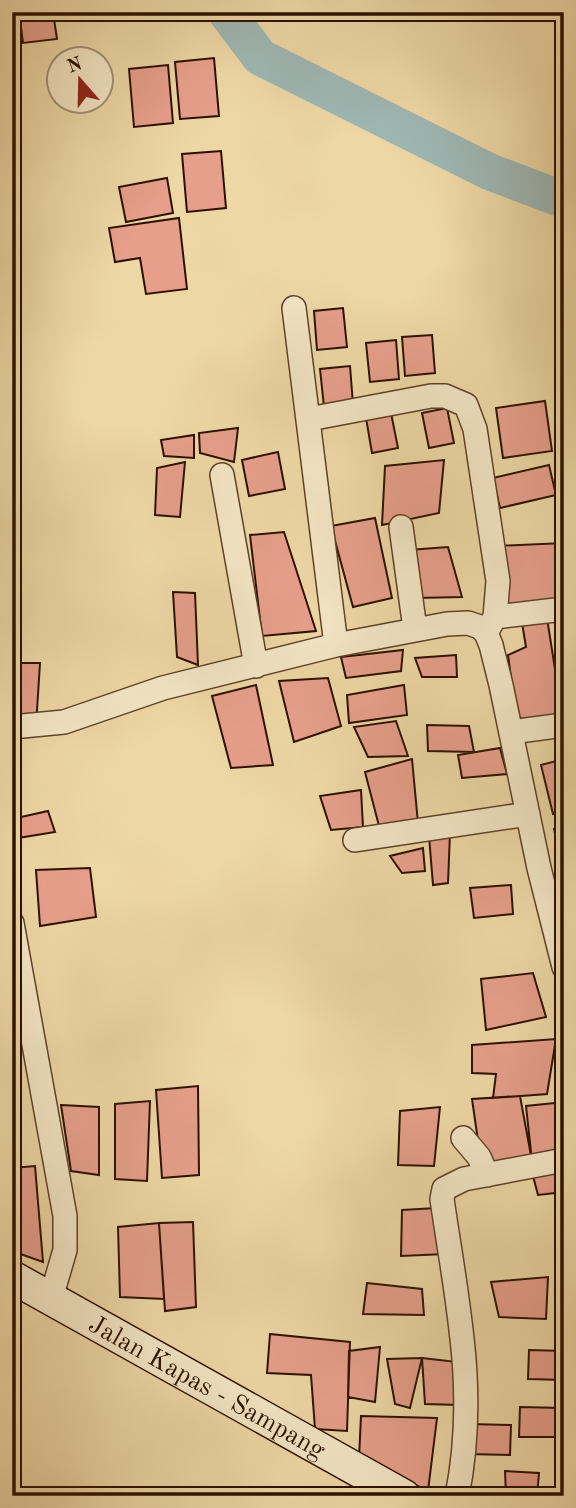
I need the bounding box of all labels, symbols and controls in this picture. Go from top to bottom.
north arrow [46,46,116,116]
text: N [65,55,86,78]
street label: Jalan Kapas - Sampang [84,1312,329,1464]

